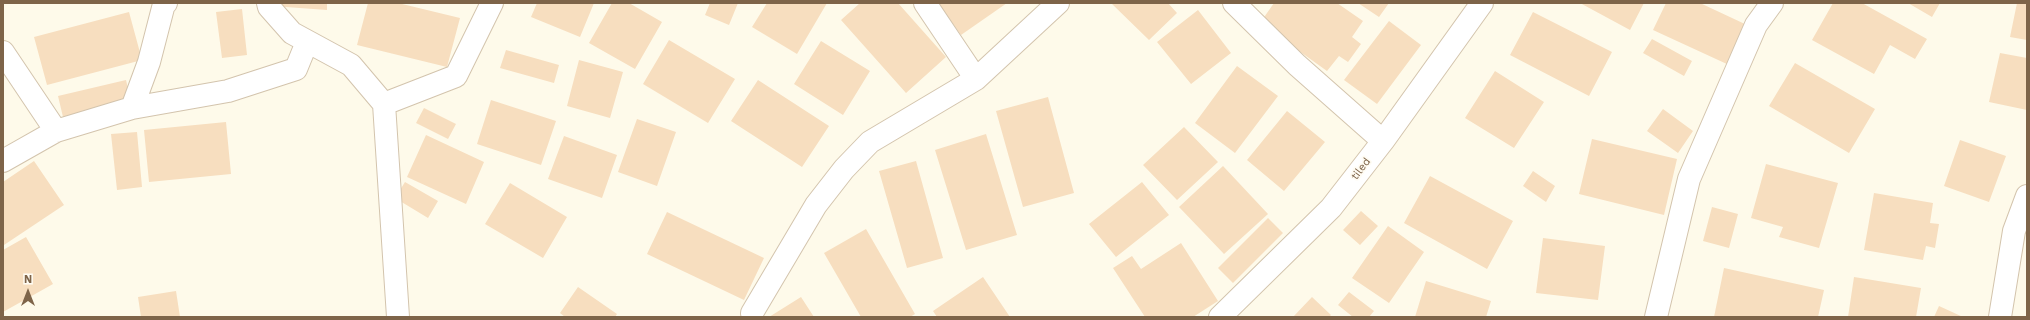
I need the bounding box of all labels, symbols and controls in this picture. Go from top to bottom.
street label: tiled [1348,155,1374,183]
north arrow [8,272,48,312]
text: N [24,273,32,286]

